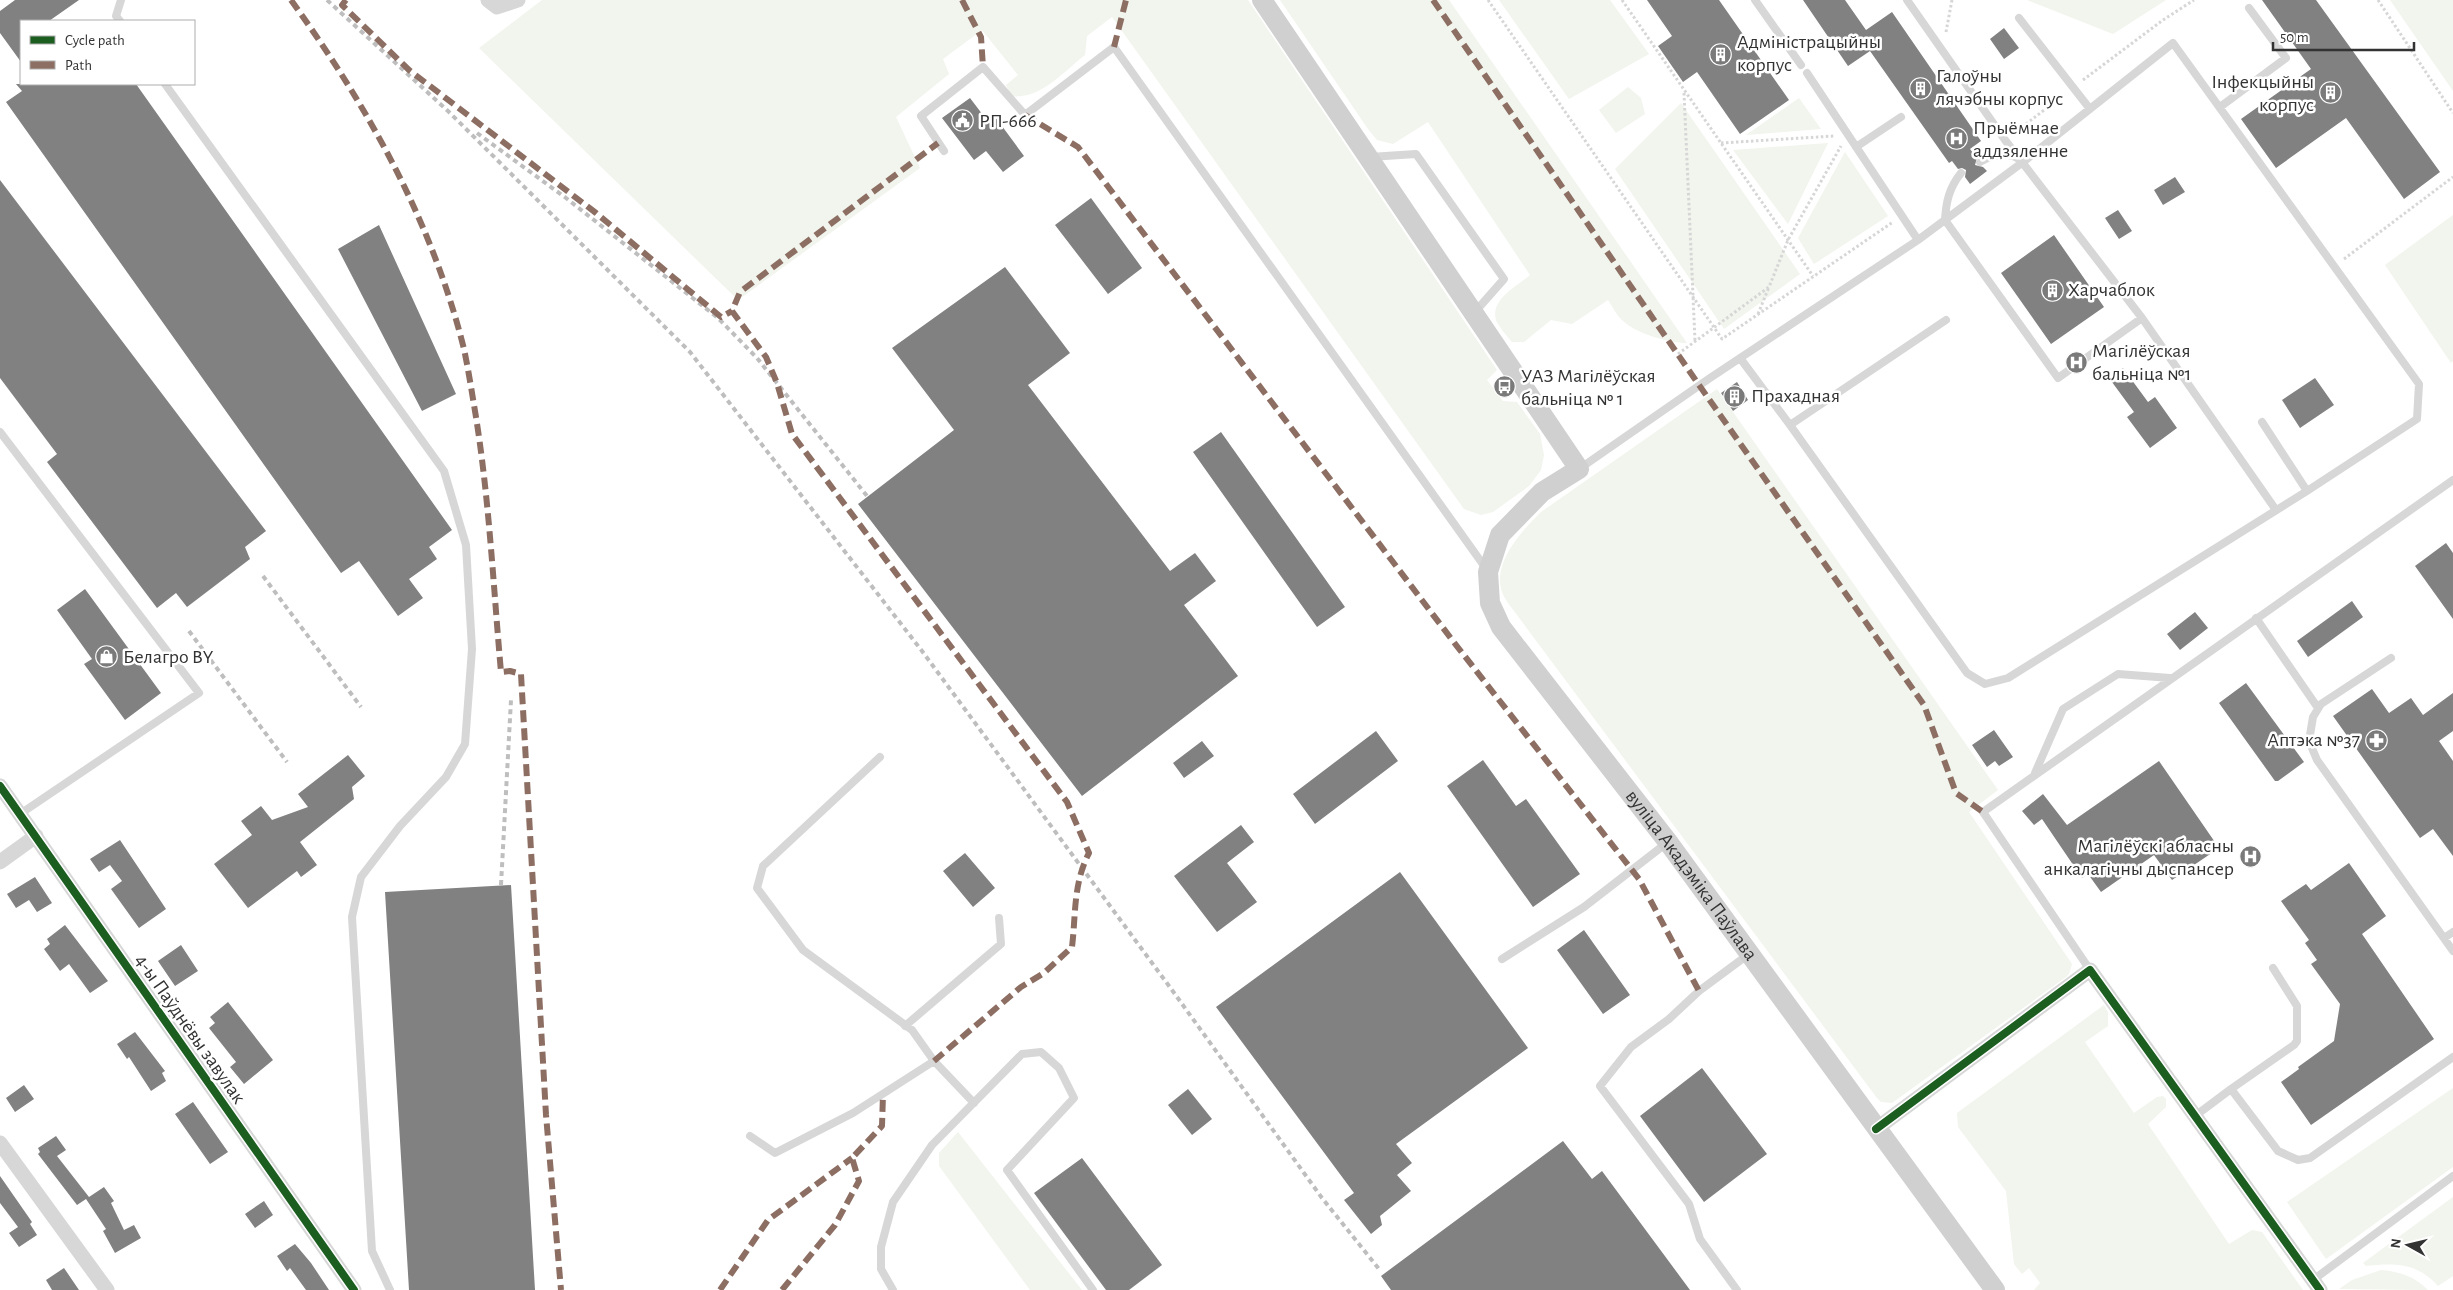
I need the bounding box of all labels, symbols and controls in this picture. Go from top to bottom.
legend [20,20,195,85]
scale bar [2273,20,2414,52]
text: 50 m [2280,30,2309,45]
place label: Адміністрацыйны корпус [1737,32,1881,75]
text: Cycle path [65,33,125,48]
building icon: Адміністрацыйны корпус [1709,42,1733,66]
text: Path [65,58,92,73]
place label: Галоўны лячэбны корпус [1936,66,2063,109]
place label: Інфекцыйны корпус [2211,72,2314,115]
building icon: Галоўны лячэбны корпус [1908,76,1932,100]
building icon: Інфекцыйны корпус [2318,81,2342,105]
public building icon: РП-666 [951,109,975,133]
place label: РП-666 [979,111,1037,131]
place label: Прыёмнае аддзяленне [1973,118,2068,161]
hospital icon: Прыёмнае аддзяленне [1945,127,1969,151]
building icon: Харчаблок [2040,278,2064,302]
place label: Харчаблок [2068,280,2155,300]
place label: Магілёўская бальніца №1 [2092,341,2191,384]
hospital icon: Магілёўская бальніца №1 [2064,350,2088,374]
place label: УАЗ Магілёўская бальніца № 1 [1521,366,1656,409]
bus stop icon: УАЗ Магілёўская бальніца № 1 [1493,375,1517,399]
building icon: Прахадная [1723,384,1747,408]
place label: Прахадная [1751,386,1840,406]
shop icon: Белагро BY [95,645,119,669]
place label: Белагро BY [123,647,214,667]
pharmacy icon: Аптэка №37 [2364,728,2388,752]
place label: Аптэка №37 [2267,730,2360,750]
street label: вуліца Акадэміка Паўлава [1622,786,1761,964]
place label: Магілёўскі абласны анкалагічны дыспансер [2044,836,2234,879]
hospital icon: Магілёўскі абласны анкалагічны дыспансер [2238,845,2262,869]
street label: 4-ы Паўднёвы завулак [131,951,249,1107]
north arrow [2383,1220,2433,1270]
text: N [2389,1238,2404,1249]

